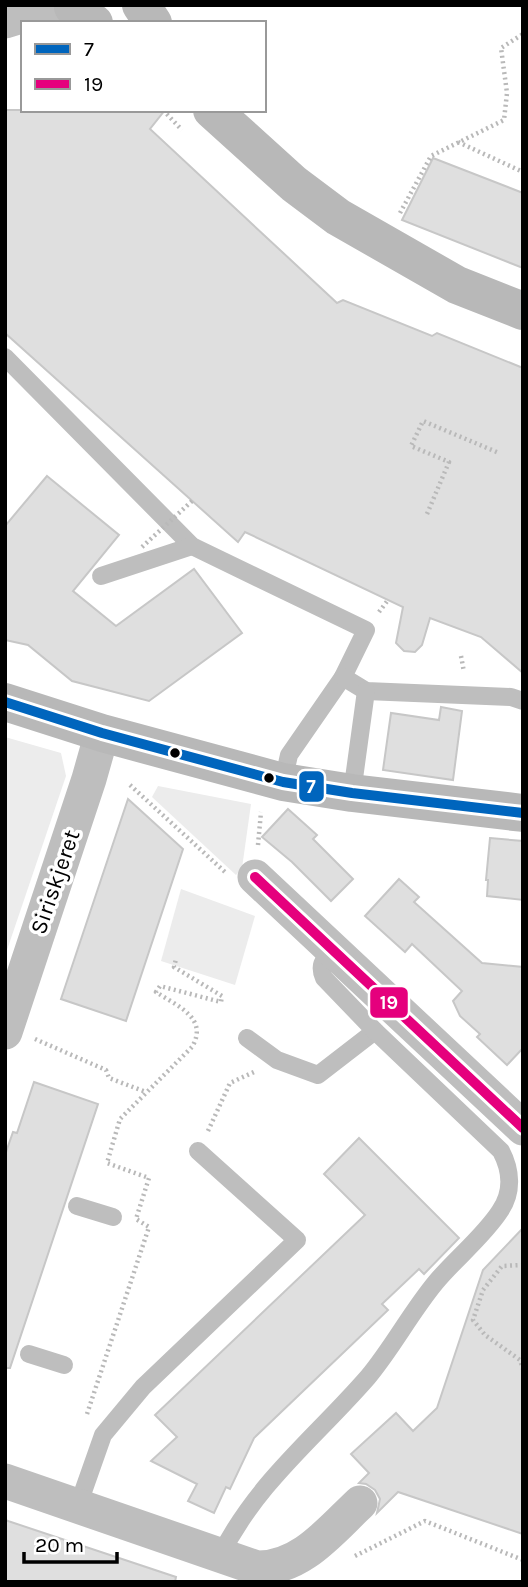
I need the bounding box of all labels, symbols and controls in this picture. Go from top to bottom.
legend [21,21,266,112]
text: 7 [84,37,94,61]
text: 19 [84,72,103,96]
unlabelled marker [168,746,182,760]
line badge: 7 [298,770,325,803]
unlabelled marker [262,771,276,785]
text: 7 [306,776,316,798]
street label: Siriskjeret [25,826,86,938]
line badge: 19 [369,986,409,1019]
text: 19 [380,992,398,1014]
scale bar [24,1520,117,1564]
text: 20 m [35,1533,84,1557]

